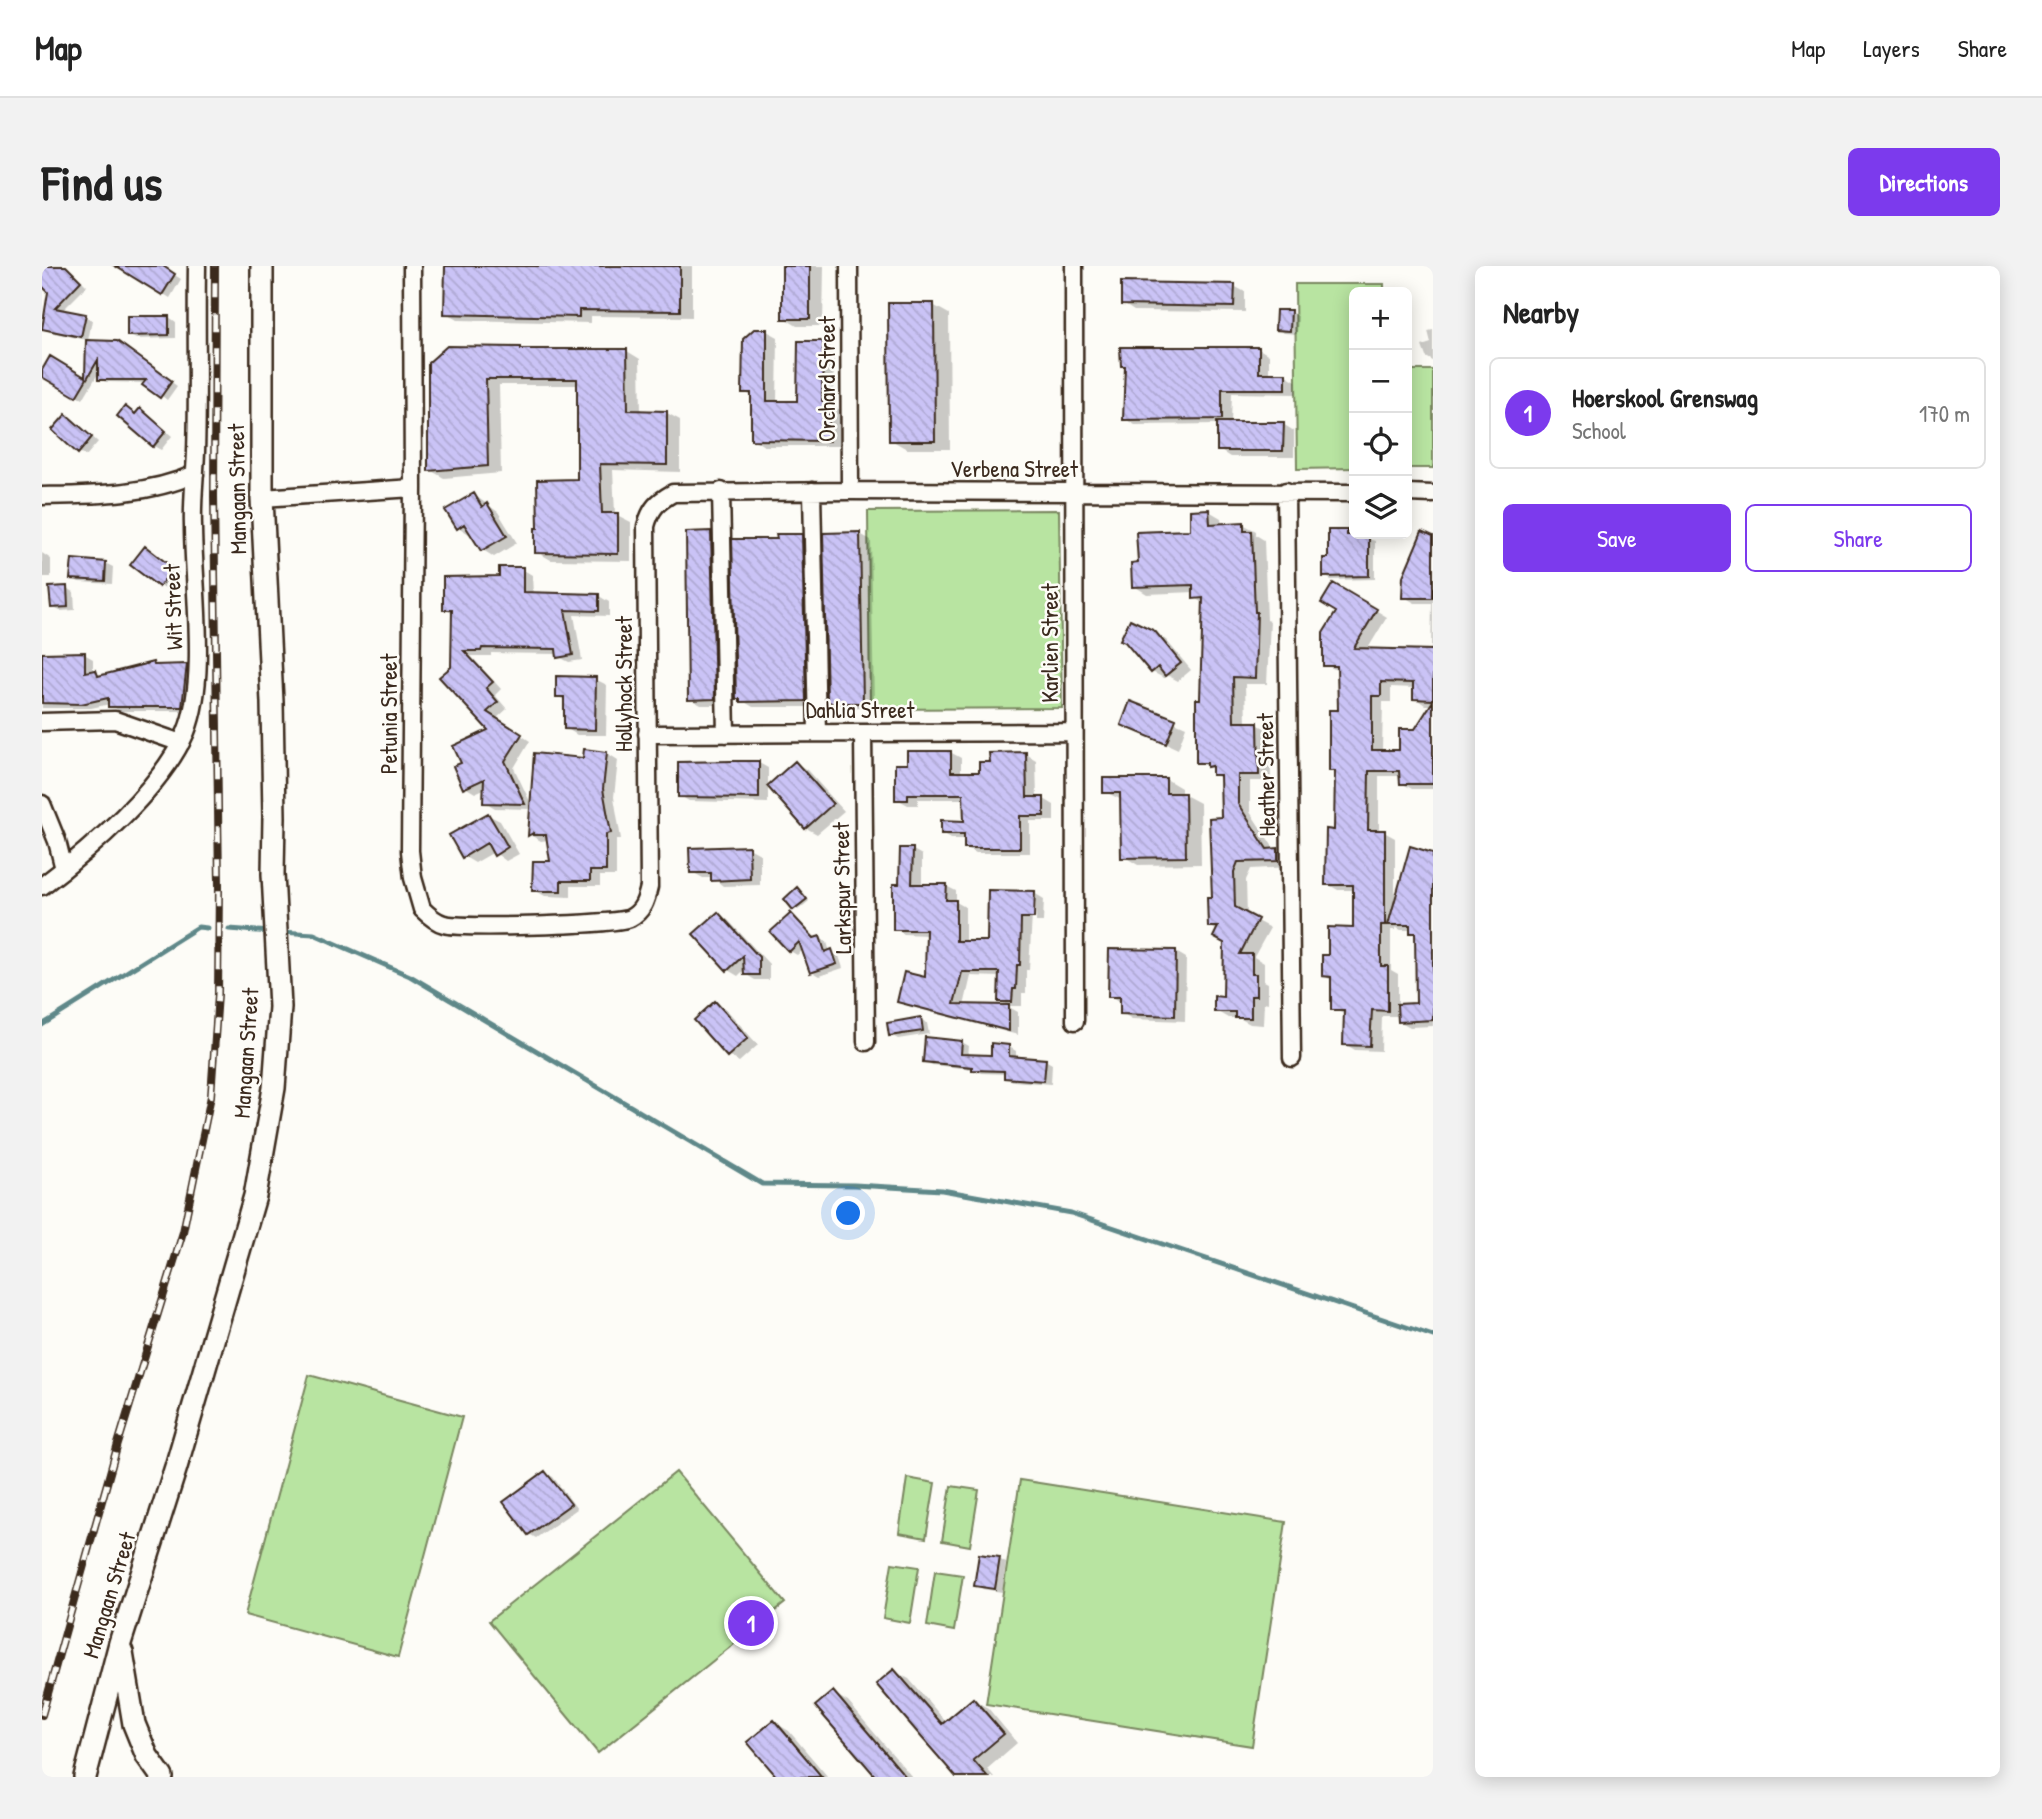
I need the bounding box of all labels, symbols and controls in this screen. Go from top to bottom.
text: Map [35,26,82,70]
text: Map [1791,32,1825,64]
text: Layers [1863,32,1920,64]
text: Share [1958,32,2007,64]
button: Directions [1848,148,2000,216]
text: Find us [42,149,162,215]
map controls [1349,287,1412,539]
button: + [1349,287,1412,350]
text: Nearby [1503,292,1579,332]
street label: Orchard Street [811,315,842,442]
button: − [1349,350,1412,413]
text: Hoerskool Grenswag [1572,380,1758,415]
text: 1 [1524,398,1532,429]
text: 170 m [1919,398,1970,429]
button: locate [1349,413,1412,476]
text: School [1572,415,1626,446]
street label: Mangaan Street [220,422,253,555]
street label: Verbena Street [950,453,1079,484]
button: layers [1349,476,1412,539]
button: Save [1503,504,1731,572]
button: Share [1745,504,1972,572]
street label: Wit Street [155,562,189,651]
street label: Karlien Street [1034,582,1065,703]
street label: Hollyhock Street [608,615,639,752]
street label: Petunia Street [373,653,404,774]
street label: Dahlia Street [806,694,915,725]
street label: Heather Street [1249,712,1282,837]
street label: Larkspur Street [825,821,858,954]
street label: Mangaan Street [225,986,266,1119]
your location [831,1196,865,1230]
street label: Mangaan Street [75,1527,143,1662]
pin: 1 [728,1597,774,1649]

